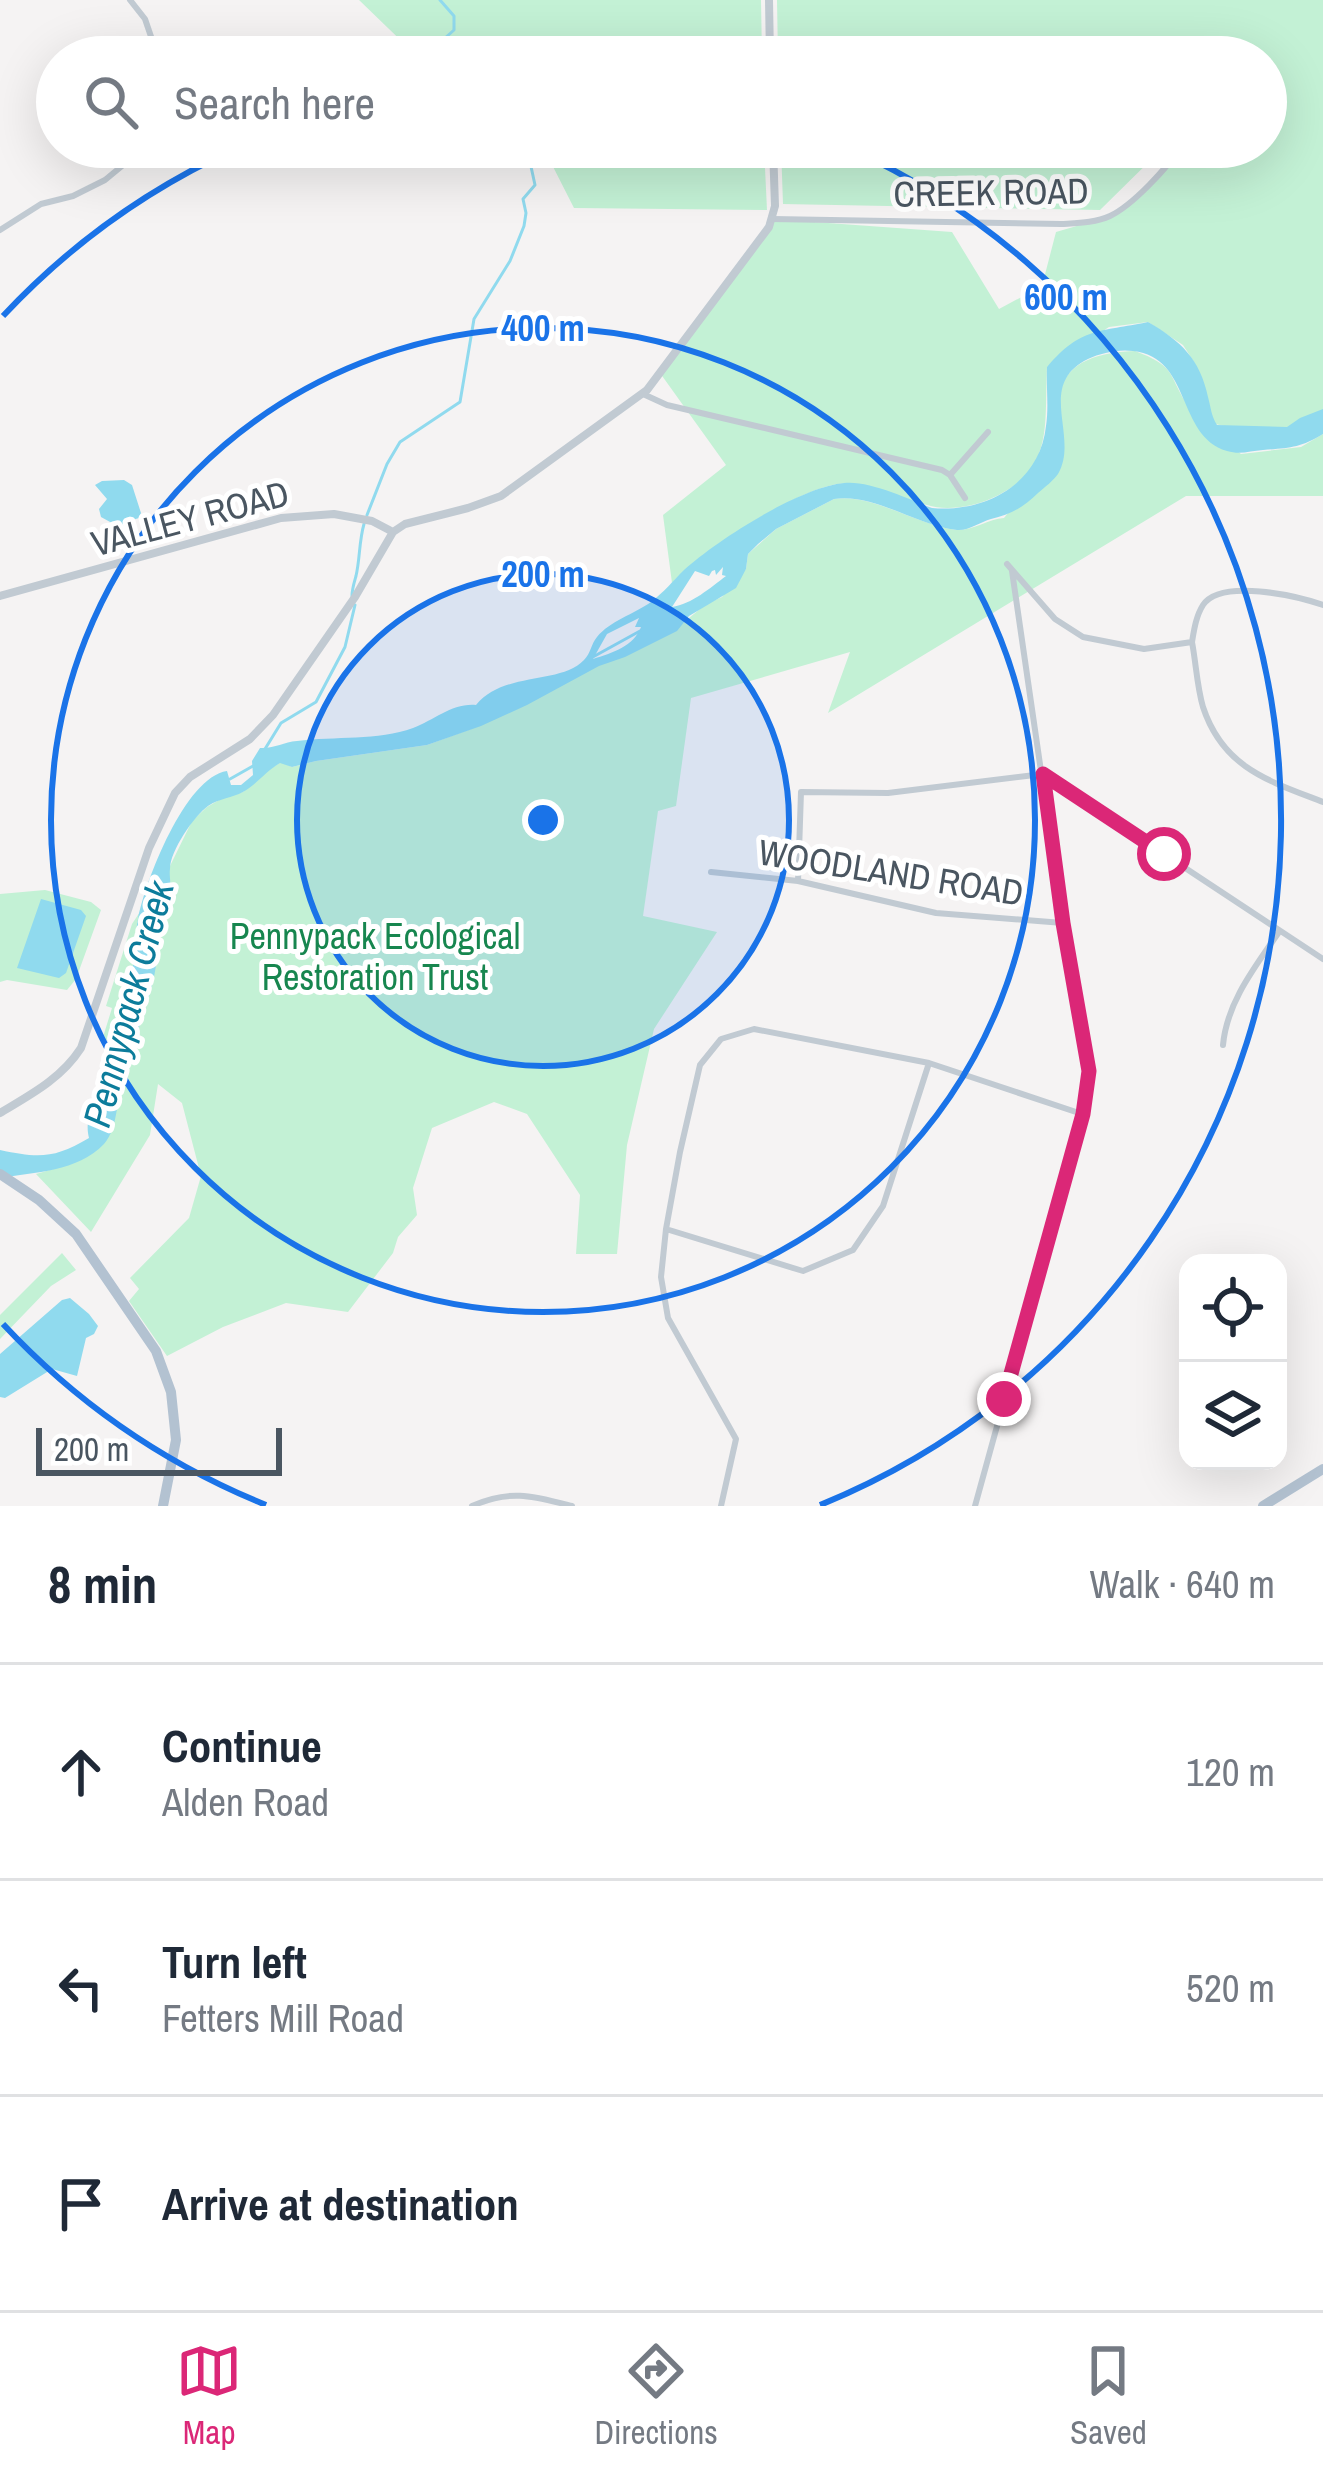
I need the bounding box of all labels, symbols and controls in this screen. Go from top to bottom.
search box [36,36,1287,168]
icon: search [78,69,144,135]
text: Search here [174,72,375,133]
street label: CREEK ROAD [893,166,1089,218]
text: 600 m [1024,273,1108,321]
text: 400 m [501,304,585,352]
street label: VALLEY ROAD [86,469,294,567]
text: 200 m [501,550,585,598]
centre of rings [522,799,564,841]
street label: WOODLAND ROAD [755,827,1027,917]
route start [1137,827,1191,881]
water label: Pennypack Creek [70,874,186,1133]
park label: Pennypack Ecological Restoration Trust [230,912,520,1001]
map controls [1179,1254,1287,1470]
button: locate [1179,1254,1287,1362]
button: layers [1179,1362,1287,1470]
route end [977,1372,1031,1426]
scale bar [36,1422,282,1475]
text: 200 m [54,1427,129,1471]
text: 8 min [48,1550,157,1619]
text: Walk · 640 m [1090,1558,1275,1610]
text: Continue [162,1715,322,1776]
icon: ahead [48,1739,114,1805]
text: 120 m [1186,1746,1275,1798]
text: Alden Road [162,1776,329,1828]
text: Turn left [162,1931,307,1992]
icon: left [48,1955,114,2021]
text: 520 m [1186,1962,1275,2014]
text: Fetters Mill Road [162,1992,404,2044]
icon: arrive [48,2171,114,2237]
text: Arrive at destination [162,2173,519,2234]
tab: Map [176,2338,242,2454]
tab: Directions [594,2338,718,2454]
tab: Saved [1070,2338,1147,2454]

